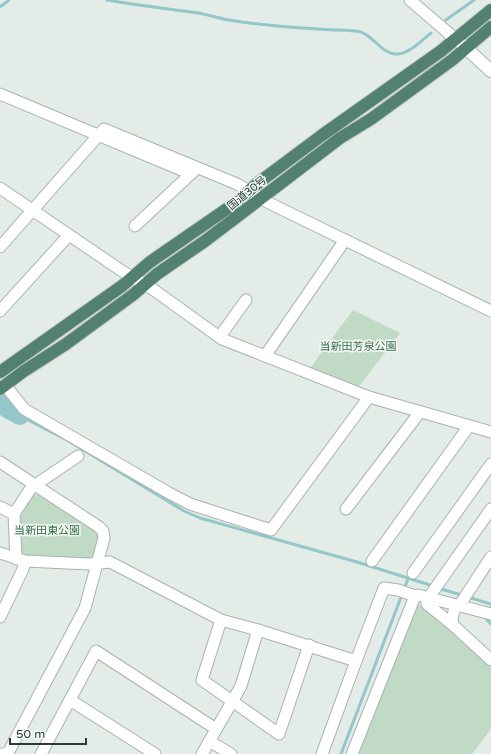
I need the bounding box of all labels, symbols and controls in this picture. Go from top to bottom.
street label: 国道30号 [225,173,269,213]
park label: 当新田芳泉公園 [320,340,397,353]
park label: 当新田東公園 [14,524,80,537]
scale bar [10,720,86,746]
text: 50 m [16,727,45,741]

